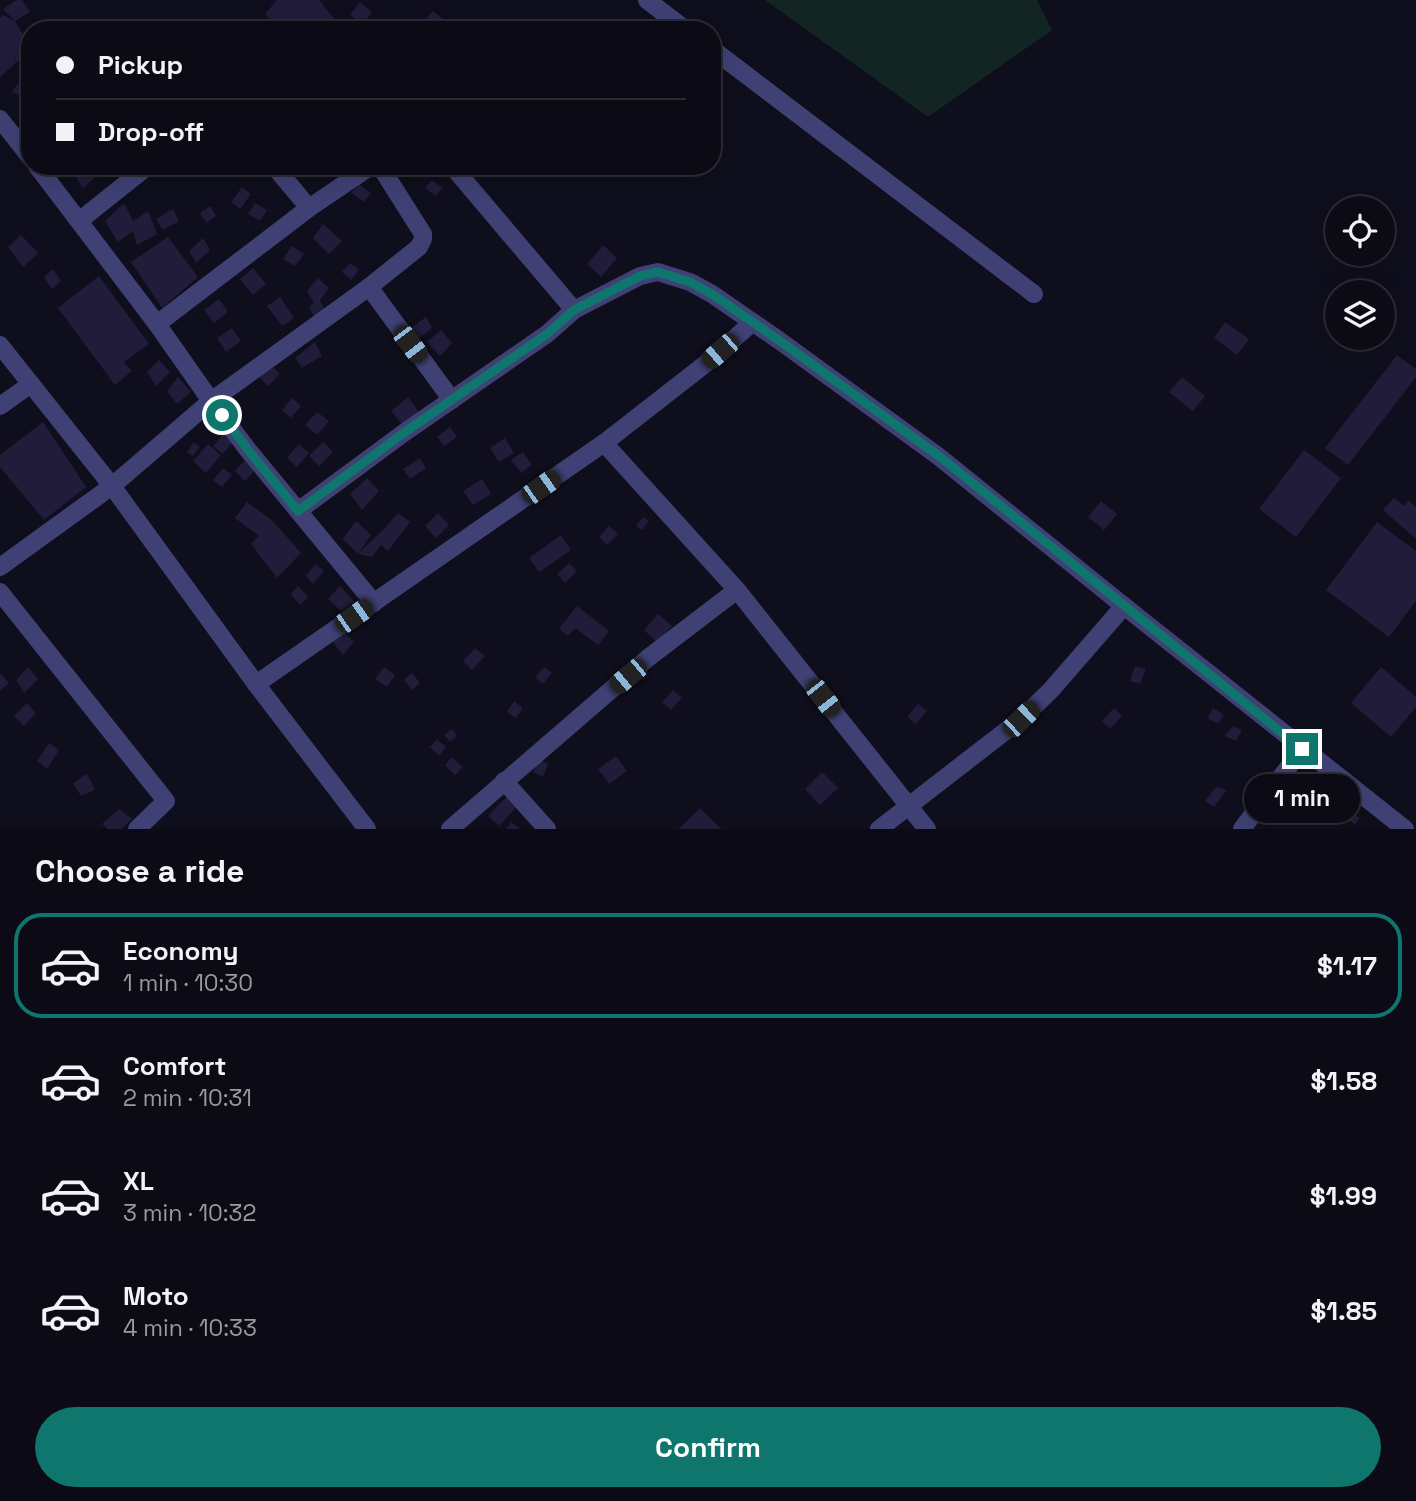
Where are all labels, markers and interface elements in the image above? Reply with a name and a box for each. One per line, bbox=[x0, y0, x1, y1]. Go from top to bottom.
text: Pickup bbox=[98, 48, 183, 82]
text: Drop-off bbox=[98, 115, 204, 149]
map controls bbox=[1325, 196, 1395, 350]
button: locate bbox=[1325, 196, 1395, 266]
button: layers bbox=[1325, 280, 1395, 350]
car bbox=[389, 321, 432, 367]
car bbox=[698, 329, 743, 373]
route start bbox=[206, 399, 238, 431]
car bbox=[518, 466, 565, 508]
car bbox=[331, 595, 378, 637]
car bbox=[606, 654, 651, 698]
car bbox=[802, 675, 845, 721]
car bbox=[999, 697, 1044, 741]
route end bbox=[1286, 733, 1318, 765]
callout: 1 min bbox=[1244, 774, 1360, 822]
text: 1 min bbox=[1274, 783, 1330, 813]
text: Choose a ride bbox=[35, 851, 245, 891]
icon: car bbox=[39, 934, 102, 997]
text: Economy bbox=[123, 934, 239, 968]
text: $1.17 bbox=[1317, 949, 1377, 983]
text: 1 min · 10:30 bbox=[123, 968, 253, 998]
icon: car bbox=[39, 1049, 102, 1112]
text: Comfort bbox=[123, 1049, 226, 1083]
text: $1.58 bbox=[1311, 1064, 1377, 1098]
text: 2 min · 10:31 bbox=[123, 1083, 252, 1113]
icon: car bbox=[39, 1164, 102, 1227]
text: XL bbox=[123, 1164, 154, 1198]
text: $1.99 bbox=[1310, 1179, 1377, 1213]
text: 3 min · 10:32 bbox=[123, 1198, 256, 1228]
icon: car bbox=[39, 1279, 102, 1342]
text: Moto bbox=[123, 1279, 189, 1313]
text: $1.85 bbox=[1311, 1294, 1377, 1328]
text: 4 min · 10:33 bbox=[123, 1313, 257, 1343]
button: Confirm bbox=[35, 1407, 1381, 1487]

